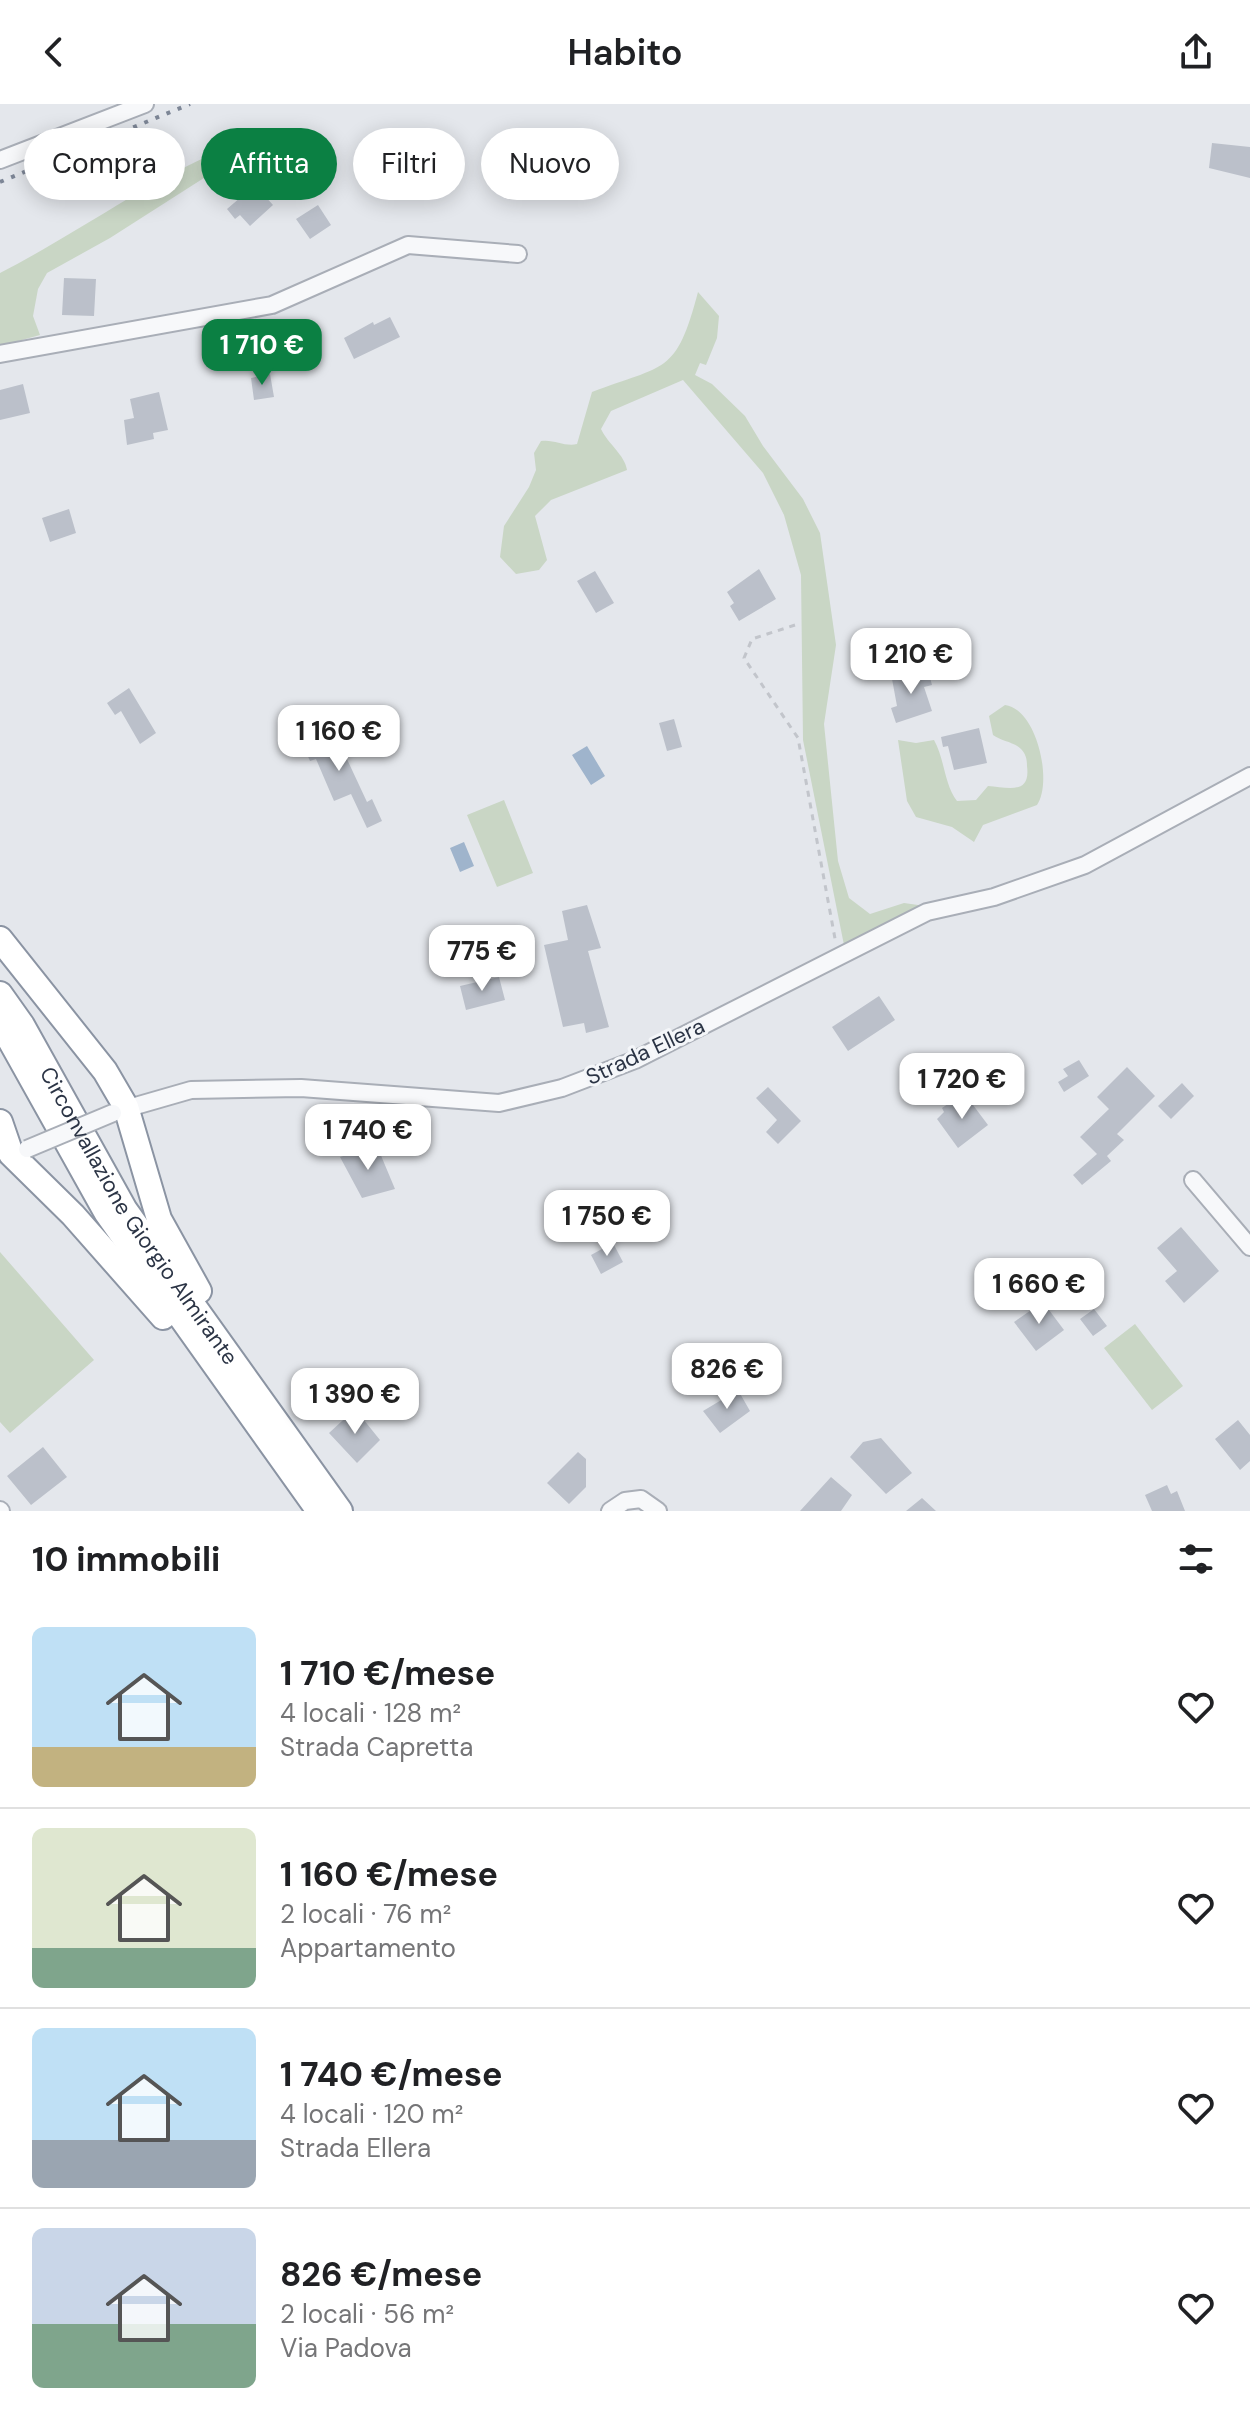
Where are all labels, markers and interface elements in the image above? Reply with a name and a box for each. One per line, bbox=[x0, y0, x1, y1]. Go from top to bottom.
text: Habito bbox=[567, 29, 683, 76]
icon: back bbox=[32, 30, 76, 74]
icon: share bbox=[1174, 30, 1218, 74]
chip: Compra bbox=[24, 128, 185, 200]
chip: Affitta bbox=[201, 128, 337, 200]
chip: Filtri bbox=[353, 128, 465, 200]
chip: Nuovo bbox=[481, 128, 619, 200]
pin: 1 710 € bbox=[188, 319, 336, 387]
text: 1 710 € bbox=[220, 328, 304, 362]
pin: 1 210 € bbox=[837, 628, 985, 696]
text: 1 210 € bbox=[869, 637, 954, 671]
pin: 1 160 € bbox=[265, 705, 413, 773]
text: 1 160 € bbox=[296, 714, 382, 748]
pin: 775 € bbox=[426, 925, 538, 993]
text: 775 € bbox=[447, 934, 517, 968]
street label: Strada Ellera bbox=[581, 1011, 709, 1092]
pin: 1 720 € bbox=[888, 1053, 1036, 1121]
street label: Circonvallazione Giorgio Almirante bbox=[33, 1062, 245, 1370]
text: 1 720 € bbox=[917, 1062, 1007, 1096]
pin: 1 740 € bbox=[294, 1104, 442, 1172]
text: 1 740 € bbox=[323, 1113, 413, 1147]
pin: 1 750 € bbox=[533, 1190, 681, 1258]
text: 1 750 € bbox=[562, 1199, 652, 1233]
pin: 1 660 € bbox=[965, 1258, 1113, 1326]
text: 1 660 € bbox=[992, 1267, 1086, 1301]
pin: 826 € bbox=[671, 1343, 783, 1411]
text: 826 € bbox=[690, 1352, 764, 1386]
pin: 1 390 € bbox=[281, 1368, 429, 1436]
text: 1 390 € bbox=[309, 1377, 401, 1411]
text: 10 immobili bbox=[32, 1537, 220, 1582]
icon: filters bbox=[1174, 1537, 1218, 1581]
text: 1 710 €/mese bbox=[280, 1651, 495, 1696]
icon: home bbox=[96, 1659, 192, 1755]
icon: heart bbox=[1174, 1685, 1218, 1729]
text: 4 locali · 128 m² bbox=[280, 1696, 461, 1730]
text: Strada Capretta bbox=[280, 1730, 473, 1764]
text: 1 160 €/mese bbox=[280, 1852, 498, 1897]
icon: home bbox=[96, 1860, 192, 1956]
icon: heart bbox=[1174, 1886, 1218, 1930]
text: 2 locali · 76 m² bbox=[280, 1897, 451, 1931]
text: Appartamento bbox=[280, 1931, 456, 1965]
text: 1 740 €/mese bbox=[280, 2052, 503, 2097]
icon: home bbox=[96, 2060, 192, 2156]
icon: heart bbox=[1174, 2086, 1218, 2130]
text: 4 locali · 120 m² bbox=[280, 2097, 463, 2131]
text: Strada Ellera bbox=[280, 2131, 431, 2165]
text: 826 €/mese bbox=[280, 2252, 482, 2297]
icon: home bbox=[96, 2260, 192, 2356]
icon: heart bbox=[1174, 2286, 1218, 2330]
text: 2 locali · 56 m² bbox=[280, 2297, 454, 2331]
text: Via Padova bbox=[280, 2331, 412, 2365]

